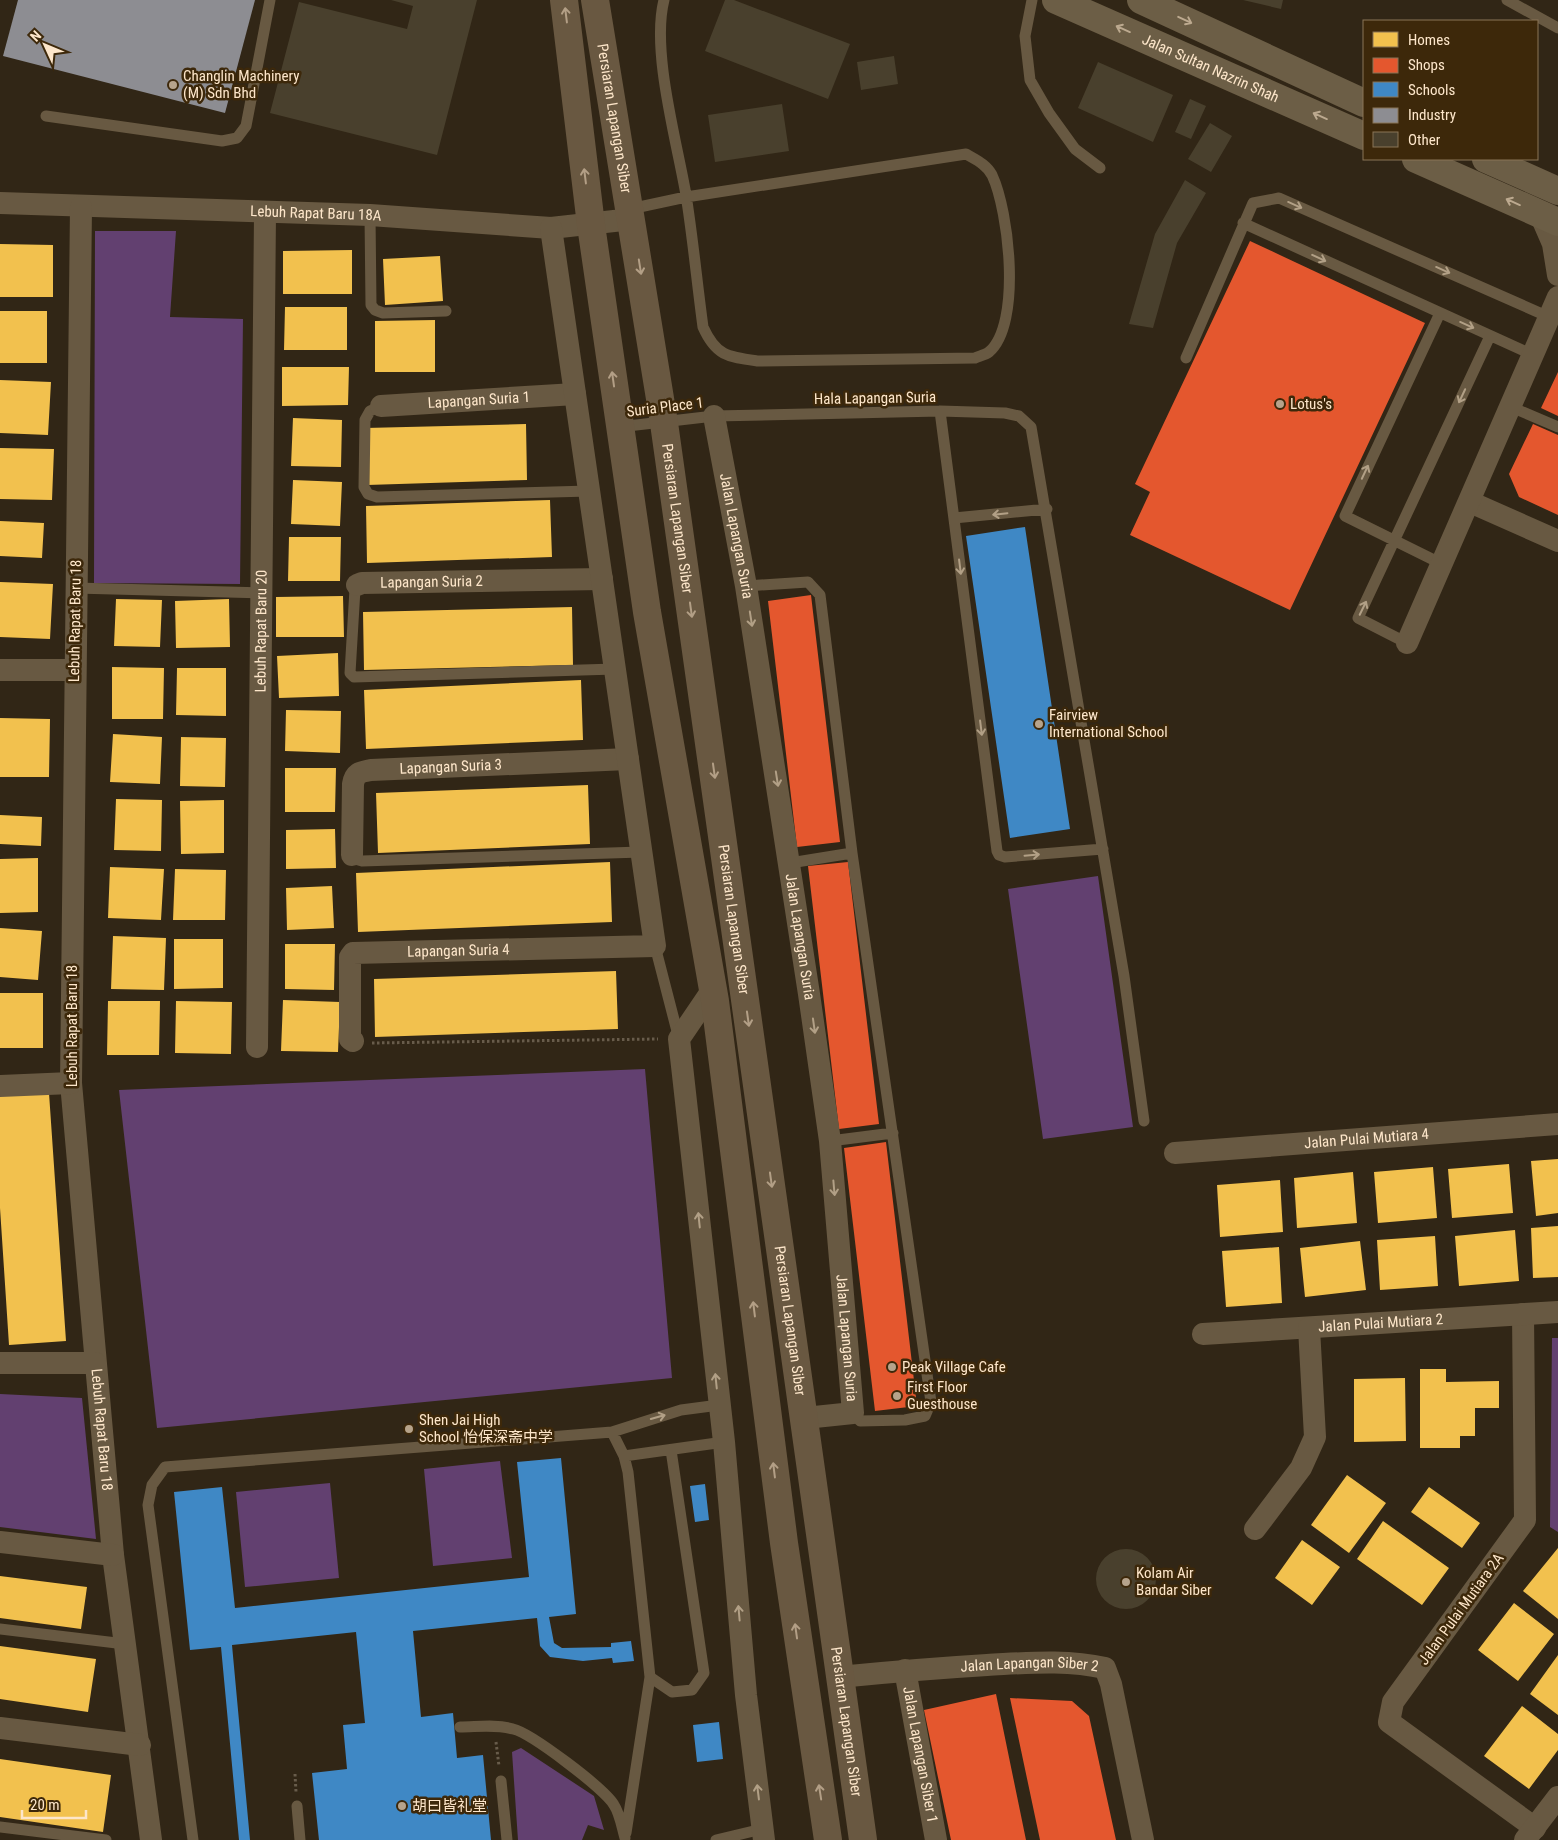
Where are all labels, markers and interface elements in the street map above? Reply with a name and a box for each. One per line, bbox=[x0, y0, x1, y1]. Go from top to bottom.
one-way arrow bbox=[561, 7, 571, 23]
one-way arrow bbox=[1178, 16, 1193, 26]
north arrow bbox=[20, 20, 70, 70]
legend bbox=[1363, 20, 1538, 160]
one-way arrow bbox=[1116, 23, 1131, 33]
text: N bbox=[27, 27, 44, 45]
street label: Jalan Sultan Nazrin Shah bbox=[1139, 30, 1282, 106]
text: Homes bbox=[1408, 31, 1450, 49]
street label: Persiaran Lapangan Siber bbox=[593, 42, 635, 195]
text: Shops bbox=[1408, 56, 1445, 74]
place label: Changlin Machinery (M) Sdn Bhd bbox=[183, 67, 300, 102]
marker: Changlin Machinery (M) Sdn Bhd bbox=[167, 79, 179, 91]
text: Schools bbox=[1408, 81, 1455, 99]
text: Industry bbox=[1408, 106, 1456, 124]
one-way arrow bbox=[1313, 110, 1328, 120]
text: Other bbox=[1408, 131, 1441, 149]
one-way arrow bbox=[580, 169, 590, 185]
one-way arrow bbox=[1506, 197, 1521, 206]
one-way arrow bbox=[1287, 200, 1302, 210]
street label: Lebuh Rapat Baru 18A bbox=[250, 202, 382, 225]
one-way arrow bbox=[1311, 253, 1326, 263]
one-way arrow bbox=[635, 259, 645, 275]
one-way arrow bbox=[1435, 266, 1450, 276]
one-way arrow bbox=[1459, 321, 1474, 331]
one-way arrow bbox=[607, 371, 617, 387]
street label: Lapangan Suria 1 bbox=[427, 388, 531, 412]
street label: Hala Lapangan Suria bbox=[814, 388, 936, 408]
one-way arrow bbox=[1457, 388, 1466, 403]
street label: Suria Place 1 bbox=[625, 393, 705, 421]
place label: Lotus's bbox=[1290, 395, 1332, 413]
marker: Lotus's bbox=[1274, 398, 1286, 410]
street label: Persiaran Lapangan Siber bbox=[658, 442, 697, 595]
one-way arrow bbox=[1361, 465, 1371, 480]
street label: Jalan Lapangan Suria bbox=[716, 472, 757, 600]
one-way arrow bbox=[993, 509, 1009, 519]
one-way arrow bbox=[955, 558, 965, 574]
street label: Lebuh Rapat Baru 18 bbox=[65, 560, 85, 682]
street label: Lebuh Rapat Baru 20 bbox=[251, 570, 271, 692]
street label: Lapangan Suria 2 bbox=[380, 572, 483, 592]
one-way arrow bbox=[1359, 601, 1368, 616]
one-way arrow bbox=[686, 602, 696, 618]
one-way arrow bbox=[746, 610, 756, 626]
place label: Fairview International School bbox=[1049, 706, 1168, 741]
marker: Fairview International School bbox=[1033, 718, 1045, 730]
one-way arrow bbox=[976, 720, 986, 736]
street label: Lapangan Suria 3 bbox=[399, 755, 502, 778]
one-way arrow bbox=[709, 763, 719, 779]
one-way arrow bbox=[772, 771, 782, 787]
street label: Persiaran Lapangan Siber bbox=[714, 843, 753, 996]
one-way arrow bbox=[1024, 850, 1040, 860]
street label: Jalan Lapangan Suria bbox=[782, 872, 819, 1001]
street label: Lapangan Suria 4 bbox=[407, 940, 510, 961]
street label: Lebuh Rapat Baru 18 bbox=[63, 965, 81, 1087]
one-way arrow bbox=[744, 1010, 754, 1026]
one-way arrow bbox=[809, 1018, 819, 1034]
street label: Jalan Pulai Mutiara 4 bbox=[1303, 1125, 1429, 1152]
one-way arrow bbox=[766, 1171, 776, 1187]
one-way arrow bbox=[829, 1179, 838, 1195]
one-way arrow bbox=[694, 1212, 704, 1228]
street label: Persiaran Lapangan Siber bbox=[771, 1244, 810, 1397]
street label: Jalan Lapangan Suria bbox=[832, 1274, 861, 1402]
one-way arrow bbox=[749, 1301, 759, 1317]
street label: Jalan Pulai Mutiara 2 bbox=[1318, 1310, 1444, 1336]
place label: Peak Village Cafe bbox=[902, 1358, 1006, 1376]
marker: Peak Village Cafe bbox=[886, 1361, 898, 1373]
street label: Lebuh Rapat Baru 18 bbox=[87, 1368, 116, 1491]
one-way arrow bbox=[711, 1374, 721, 1390]
place label: First Floor Guesthouse bbox=[907, 1378, 977, 1413]
marker: First Floor Guesthouse bbox=[891, 1390, 903, 1402]
place label: Shen Jai High School 怡保深斋中学 bbox=[419, 1411, 553, 1446]
one-way arrow bbox=[650, 1411, 666, 1421]
marker: Shen Jai High School 怡保深斋中学 bbox=[403, 1423, 415, 1435]
one-way arrow bbox=[769, 1462, 779, 1478]
street label: Jalan Pulai Mutiara 2A bbox=[1414, 1549, 1508, 1668]
place label: Kolam Air Bandar Siber bbox=[1136, 1564, 1212, 1599]
marker: Kolam Air Bandar Siber bbox=[1120, 1576, 1132, 1588]
one-way arrow bbox=[734, 1605, 744, 1621]
one-way arrow bbox=[791, 1623, 801, 1639]
street label: Persiaran Lapangan Siber bbox=[827, 1646, 866, 1798]
street label: Jalan Lapangan Siber 2 bbox=[960, 1653, 1100, 1676]
street label: Jalan Lapangan Siber 1 bbox=[899, 1685, 942, 1824]
one-way arrow bbox=[753, 1784, 763, 1800]
one-way arrow bbox=[815, 1784, 825, 1800]
scale bar bbox=[22, 1788, 86, 1820]
text: 20 m bbox=[30, 1796, 60, 1814]
place label: 胡曰皆礼堂 bbox=[412, 1797, 487, 1815]
marker: 胡曰皆礼堂 bbox=[396, 1800, 408, 1812]

